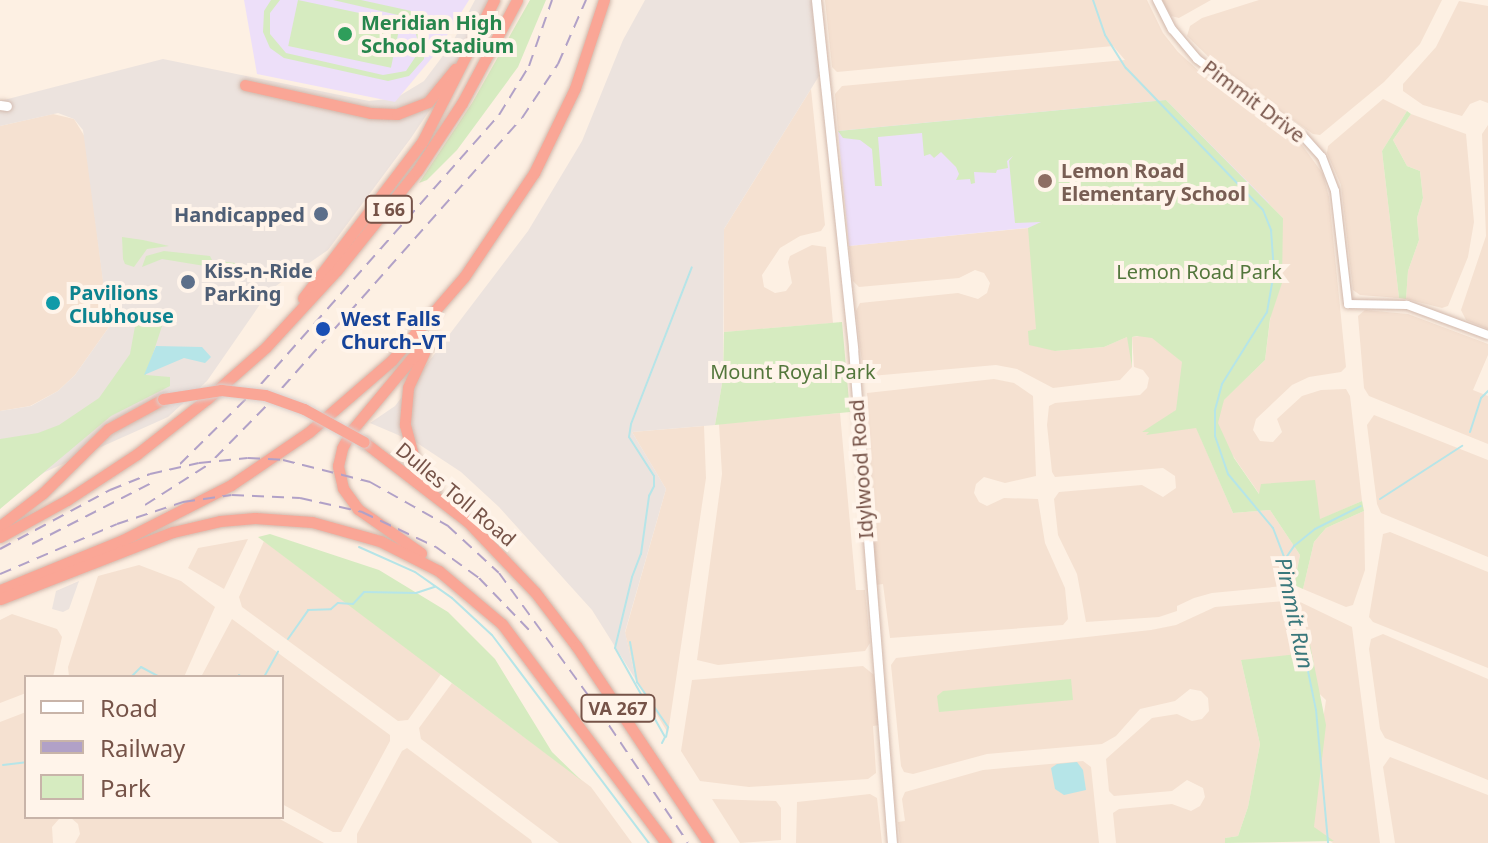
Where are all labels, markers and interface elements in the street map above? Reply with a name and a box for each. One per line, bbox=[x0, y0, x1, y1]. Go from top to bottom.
place label: Meridian High School Stadium bbox=[361, 10, 514, 57]
marker: Meridian High School Stadium bbox=[336, 25, 354, 43]
street label: Pimmit Drive bbox=[1198, 55, 1310, 147]
place label: Lemon Road Elementary School bbox=[1061, 158, 1246, 205]
marker: Lemon Road Elementary School bbox=[1036, 172, 1054, 190]
road number: I 66 bbox=[363, 195, 415, 223]
place label: Handicapped bbox=[174, 202, 305, 226]
marker: Handicapped bbox=[312, 205, 330, 223]
place label: Kiss-n-Ride Parking bbox=[204, 258, 313, 305]
park label: Lemon Road Park bbox=[1116, 259, 1282, 283]
marker: Kiss-n-Ride Parking bbox=[179, 273, 197, 291]
place label: Pavilions Clubhouse bbox=[69, 280, 174, 327]
marker: Pavilions Clubhouse bbox=[44, 294, 62, 312]
place label: West Falls Church–VT bbox=[341, 306, 446, 353]
marker: West Falls Church–VT bbox=[312, 318, 334, 340]
park label: Mount Royal Park bbox=[710, 359, 876, 383]
street label: Idylwood Road bbox=[844, 398, 878, 540]
street label: Dulles Toll Road bbox=[391, 437, 521, 551]
water label: Pimmit Run bbox=[1270, 555, 1320, 671]
legend bbox=[24, 675, 284, 819]
text: Road bbox=[100, 691, 158, 724]
road number: VA 267 bbox=[580, 694, 656, 722]
text: Railway bbox=[100, 731, 185, 764]
text: Park bbox=[100, 771, 151, 804]

